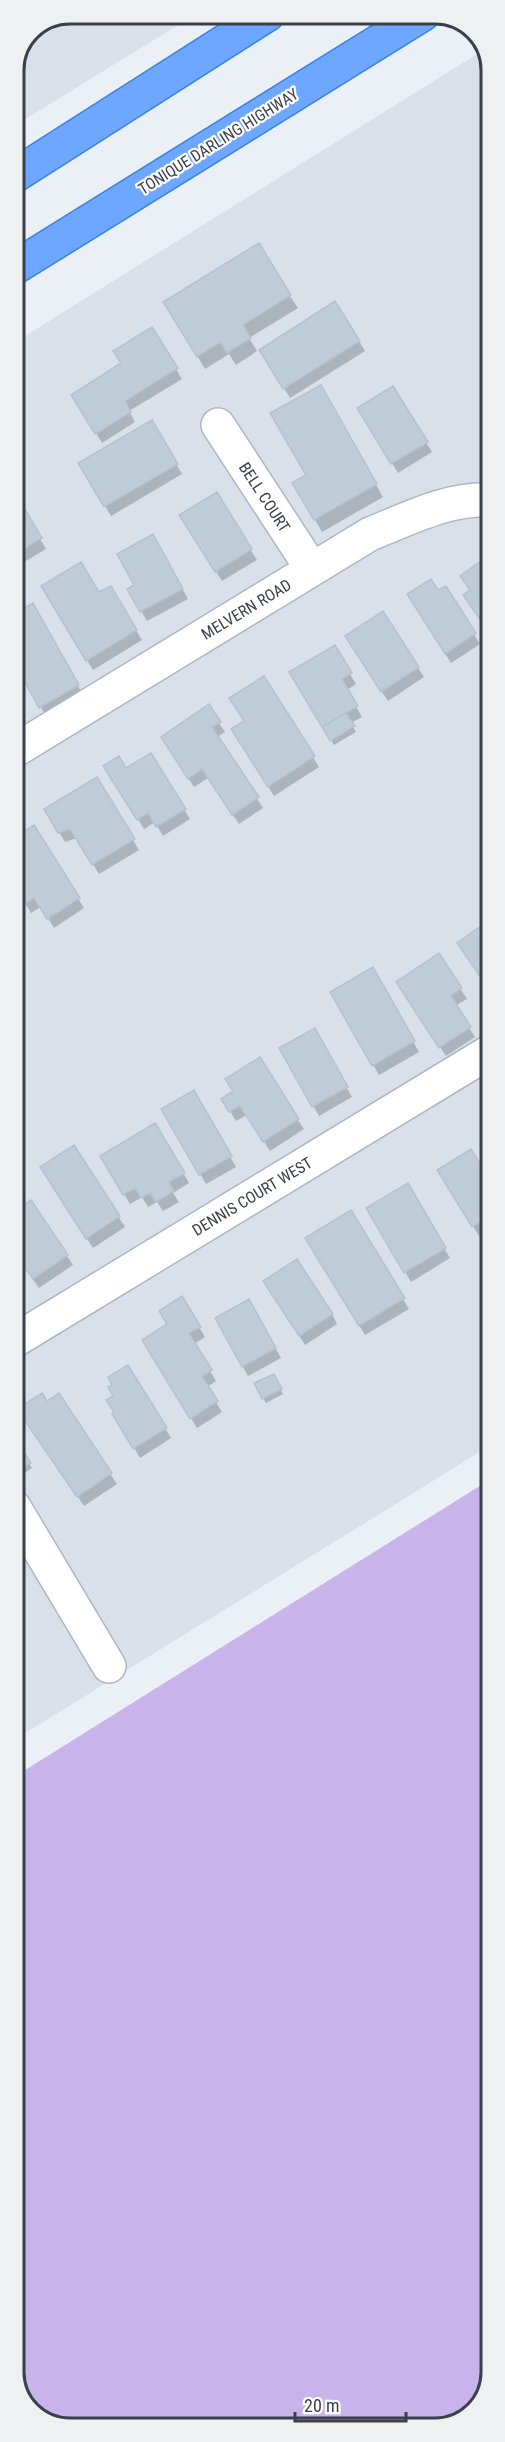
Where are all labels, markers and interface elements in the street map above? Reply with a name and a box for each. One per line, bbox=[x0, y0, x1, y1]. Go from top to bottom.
street label: TONIQUE DARLING HIGHWAY bbox=[135, 84, 302, 199]
street label: BELL COURT bbox=[235, 459, 294, 536]
street label: MELVERN ROAD bbox=[198, 575, 295, 644]
street label: DENNIS COURT WEST bbox=[189, 1153, 316, 1240]
scale bar bbox=[295, 2385, 406, 2423]
text: 20 m bbox=[304, 2395, 339, 2416]

